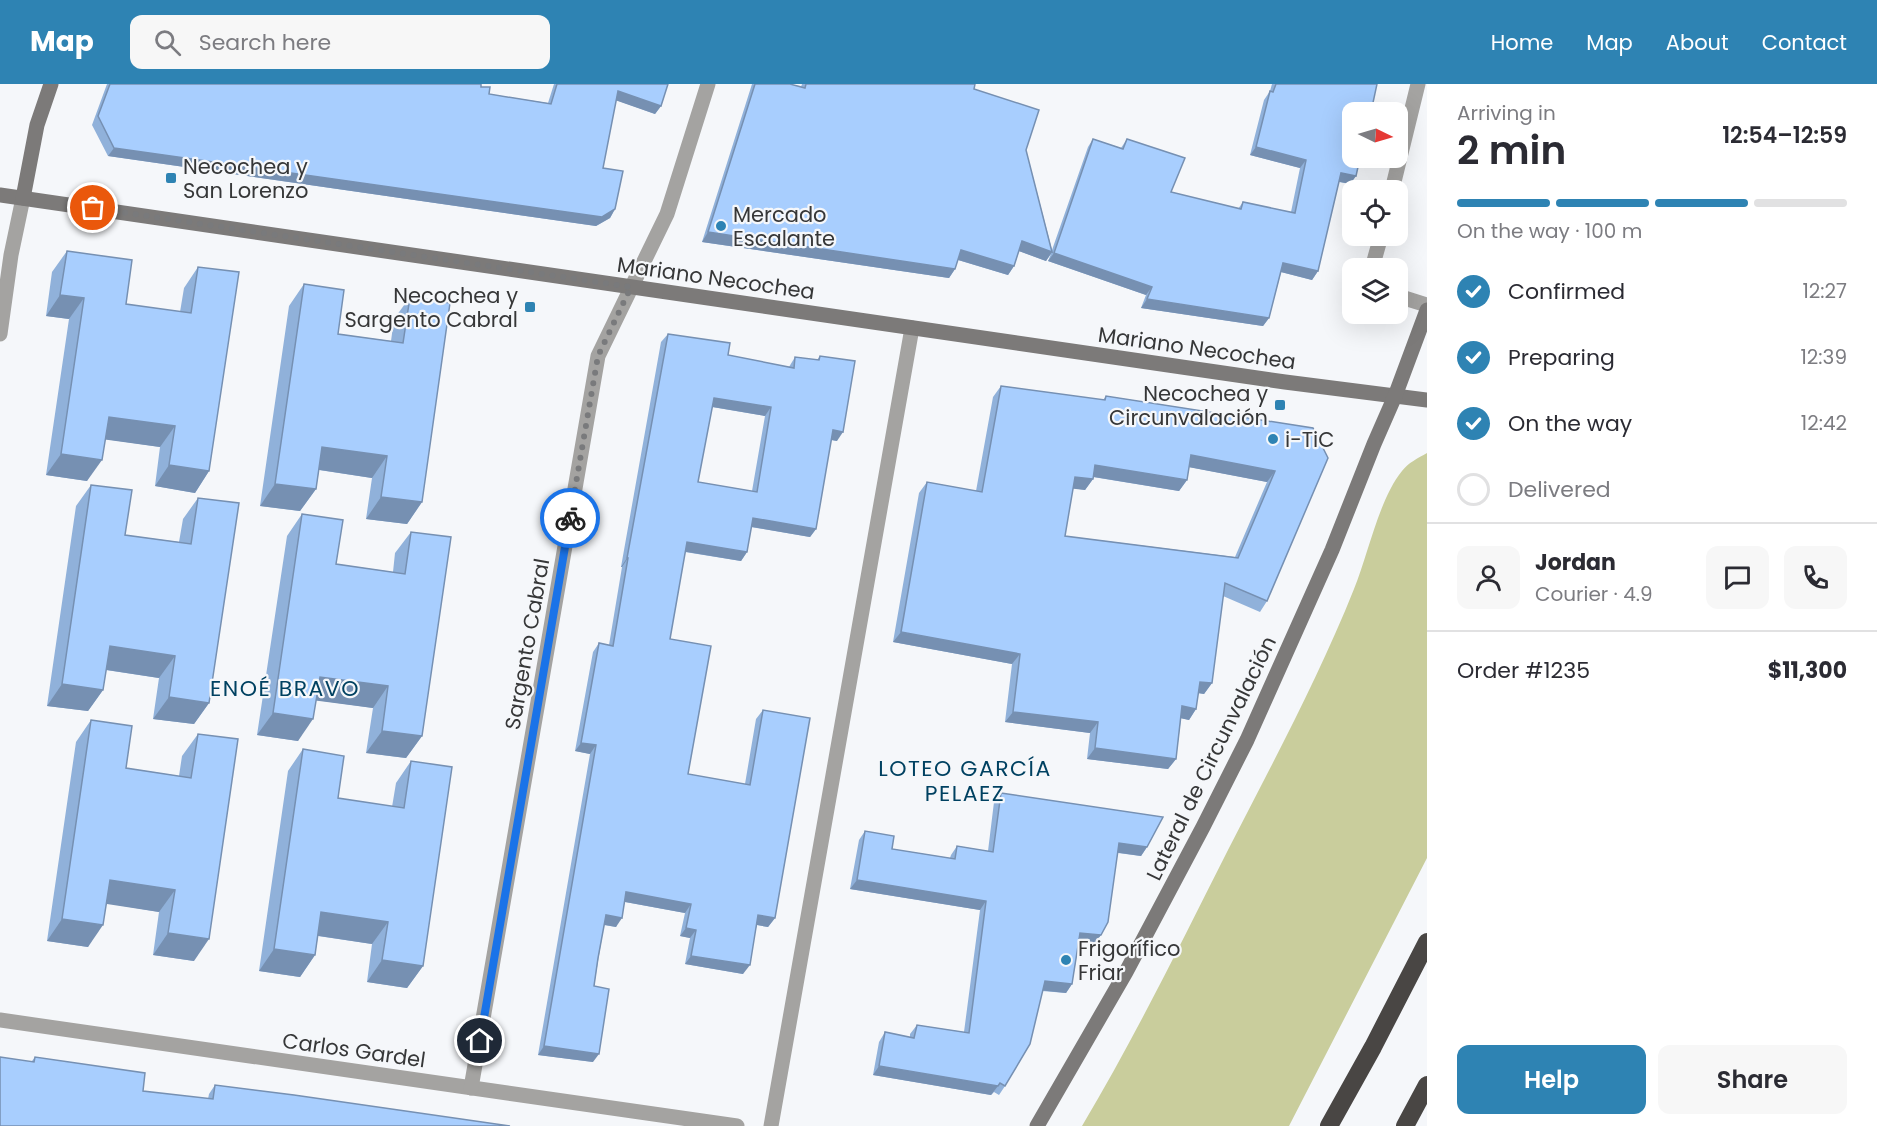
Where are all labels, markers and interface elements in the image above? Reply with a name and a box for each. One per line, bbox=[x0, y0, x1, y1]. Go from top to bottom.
search box bbox=[130, 15, 550, 69]
text: Map bbox=[30, 22, 94, 61]
icon: search bbox=[151, 26, 184, 59]
text: Search here bbox=[199, 27, 331, 58]
text: Home bbox=[1491, 28, 1553, 57]
text: Map bbox=[1586, 28, 1633, 57]
text: About bbox=[1666, 28, 1729, 57]
text: Contact bbox=[1762, 28, 1847, 57]
text: Arriving in bbox=[1457, 99, 1556, 127]
north arrow bbox=[1342, 102, 1408, 168]
map controls bbox=[1342, 102, 1408, 324]
text: 12:54–12:59 bbox=[1722, 120, 1847, 151]
text: 2 min bbox=[1457, 123, 1566, 178]
place label: Necochea y San Lorenzo bbox=[183, 152, 308, 205]
marker: Necochea y San Lorenzo bbox=[164, 171, 178, 185]
button: locate bbox=[1342, 180, 1408, 246]
pin bbox=[67, 182, 118, 233]
icon: bag bbox=[76, 191, 109, 224]
place label: Mercado Escalante bbox=[733, 200, 835, 253]
text: On the way · 100 m bbox=[1457, 217, 1642, 245]
marker: Mercado Escalante bbox=[714, 219, 728, 233]
street label: Mariano Necochea bbox=[615, 250, 817, 306]
button: layers bbox=[1342, 258, 1408, 324]
icon: check bbox=[1457, 275, 1490, 308]
text: Confirmed bbox=[1508, 276, 1625, 307]
text: 12:27 bbox=[1802, 277, 1847, 305]
place label: Necochea y Sargento Cabral bbox=[344, 281, 518, 334]
marker: Necochea y Sargento Cabral bbox=[523, 300, 537, 314]
street label: Mariano Necochea bbox=[1096, 320, 1298, 376]
icon: check bbox=[1457, 341, 1490, 374]
text: Preparing bbox=[1508, 342, 1615, 373]
text: 12:39 bbox=[1800, 343, 1847, 371]
place label: Necochea y Circunvalación bbox=[1109, 379, 1268, 432]
marker: Necochea y Circunvalación bbox=[1273, 398, 1287, 412]
icon: check bbox=[1457, 407, 1490, 440]
text: On the way bbox=[1508, 408, 1632, 439]
text: 12:42 bbox=[1801, 409, 1847, 437]
place label: i-TiC bbox=[1285, 425, 1334, 454]
marker: i-TiC bbox=[1266, 432, 1280, 446]
text: Delivered bbox=[1508, 474, 1611, 505]
courier bbox=[540, 488, 600, 548]
icon: bike bbox=[554, 502, 587, 535]
button: person bbox=[1457, 546, 1520, 609]
button: chat bbox=[1706, 546, 1769, 609]
button: phone bbox=[1784, 546, 1847, 609]
text: Jordan bbox=[1535, 547, 1616, 578]
street label: Sargento Cabral bbox=[498, 556, 556, 732]
text: Courier · 4.9 bbox=[1535, 580, 1653, 608]
street label: Lateral de Circunvalación bbox=[1139, 631, 1283, 885]
text: Order #1235 bbox=[1457, 655, 1590, 686]
text: $11,300 bbox=[1768, 655, 1847, 686]
district label: ENOÉ BRAVO bbox=[210, 673, 360, 704]
district label: LOTEO GARCÍA PELAEZ bbox=[878, 753, 1052, 809]
place label: Frigorífico Friar bbox=[1078, 934, 1180, 987]
marker: Frigorífico Friar bbox=[1059, 953, 1073, 967]
pin bbox=[454, 1015, 505, 1066]
icon: home bbox=[463, 1024, 496, 1057]
street label: Carlos Gardel bbox=[281, 1026, 427, 1074]
button: Help bbox=[1457, 1045, 1646, 1114]
button: Share bbox=[1658, 1045, 1847, 1114]

